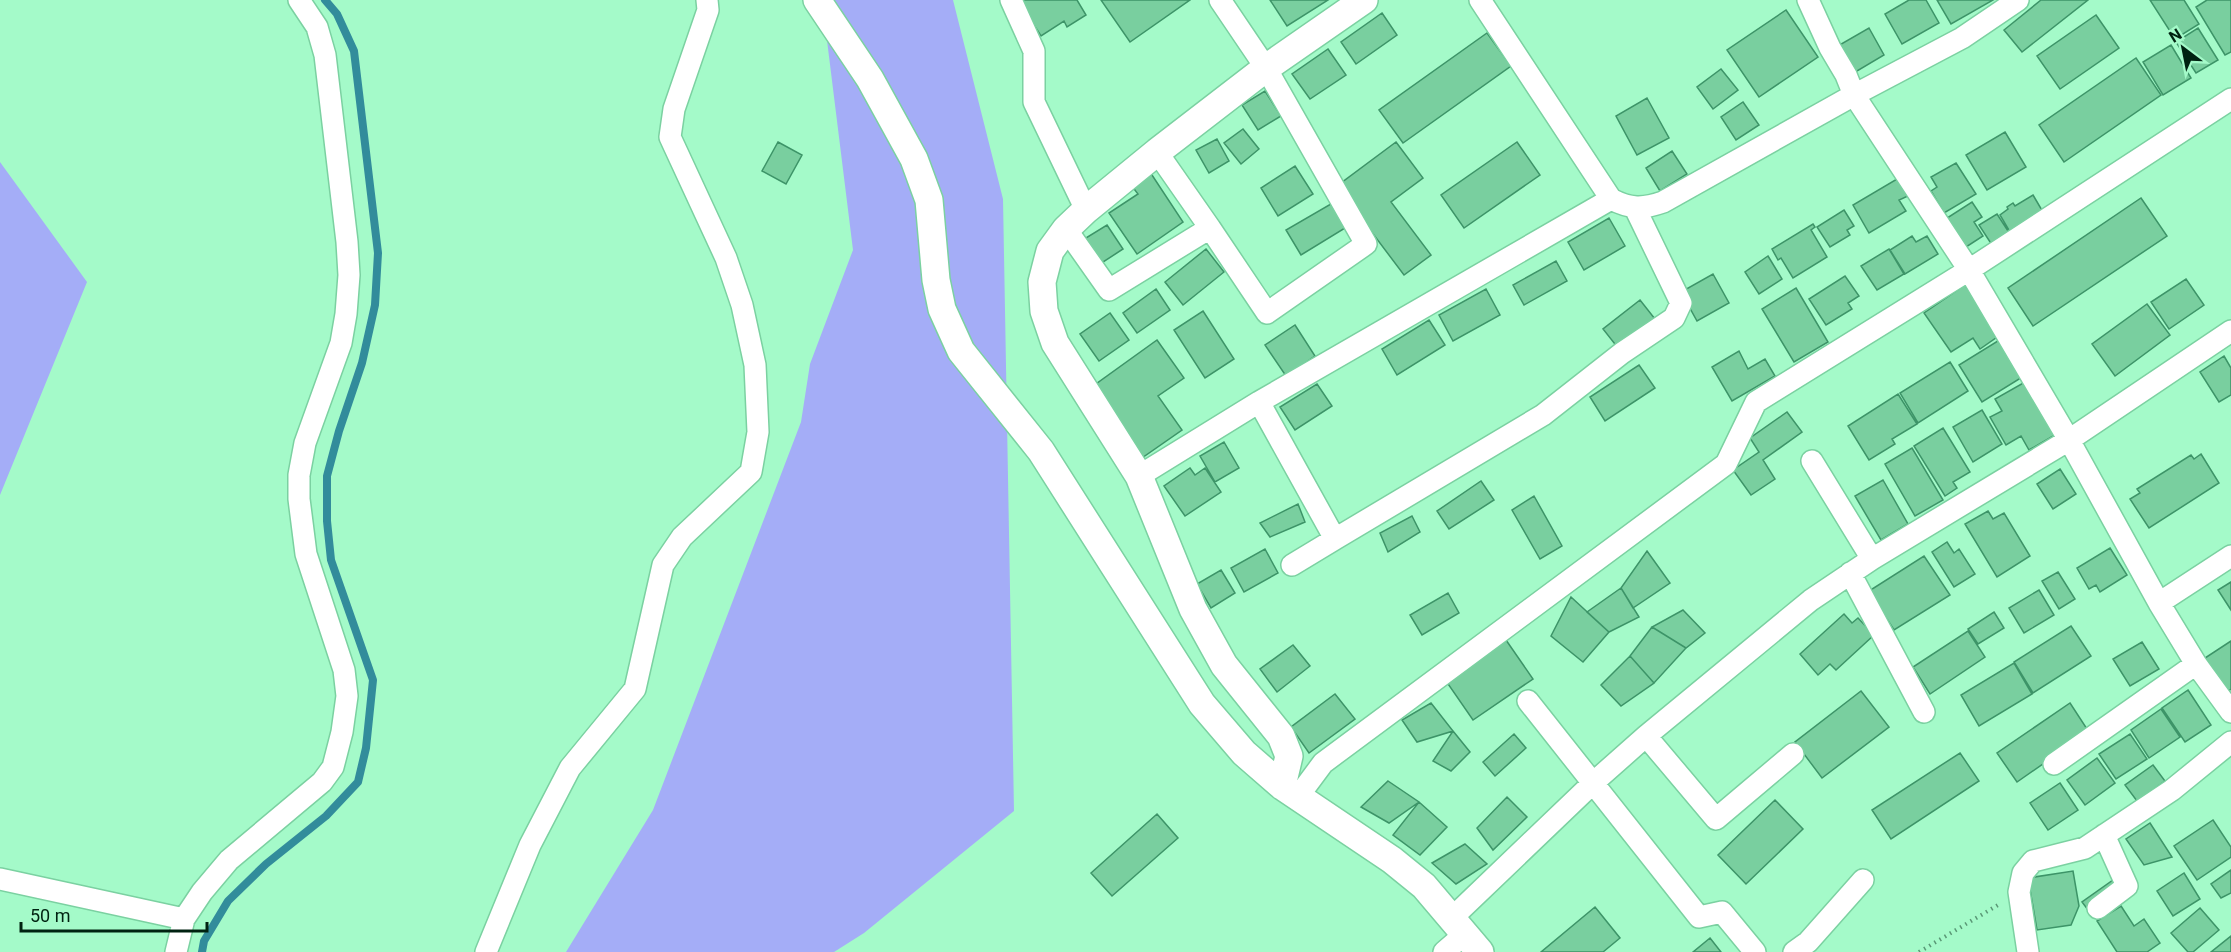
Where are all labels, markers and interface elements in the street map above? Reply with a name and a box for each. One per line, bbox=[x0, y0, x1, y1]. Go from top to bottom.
north arrow bbox=[2153, 18, 2213, 78]
text: N bbox=[2165, 25, 2185, 47]
scale bar bbox=[21, 895, 207, 933]
text: 50 m bbox=[30, 905, 70, 926]

